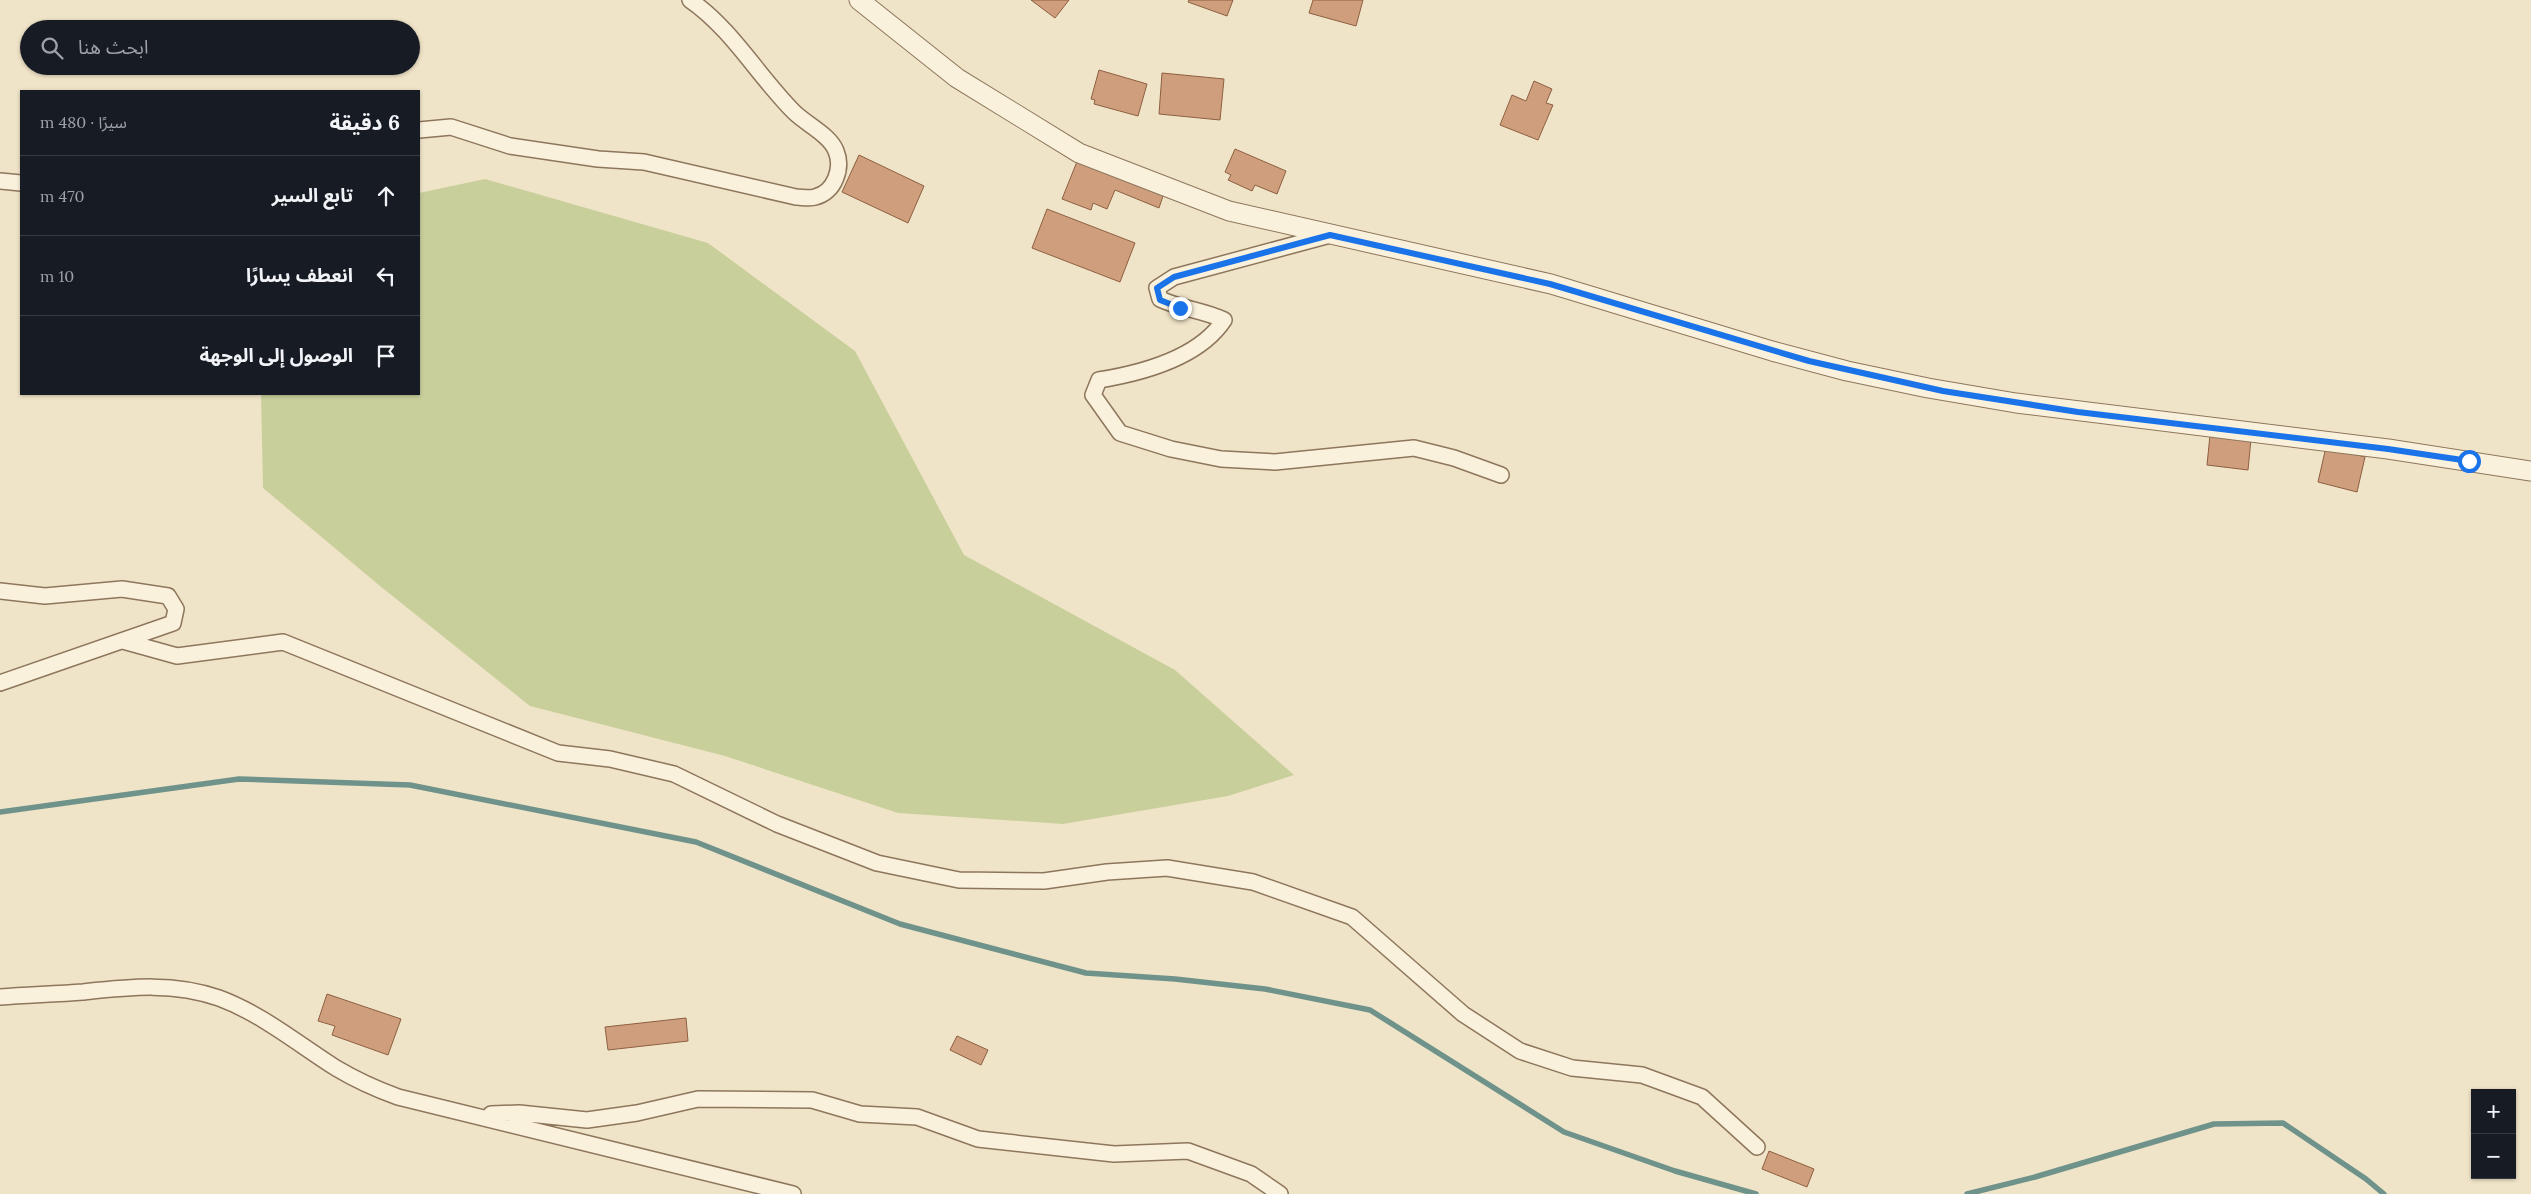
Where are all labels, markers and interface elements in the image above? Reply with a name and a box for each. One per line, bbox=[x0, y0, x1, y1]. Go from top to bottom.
search box bbox=[20, 20, 420, 75]
icon: search bbox=[38, 34, 66, 62]
text: ابحث هنا bbox=[78, 35, 148, 59]
text: 6 دقيقة bbox=[330, 109, 400, 136]
text: سيرًا · 480 m bbox=[40, 112, 127, 132]
icon: ahead bbox=[372, 182, 400, 210]
text: تابع السير bbox=[272, 183, 353, 207]
text: 470 m bbox=[40, 186, 85, 206]
icon: left bbox=[372, 262, 400, 290]
text: انعطف يسارًا bbox=[246, 263, 353, 287]
text: 10 m bbox=[40, 266, 74, 286]
route end bbox=[1169, 297, 1192, 320]
icon: arrive bbox=[372, 342, 400, 370]
text: الوصول إلى الوجهة bbox=[200, 343, 353, 367]
route start bbox=[2458, 450, 2481, 473]
map controls bbox=[2471, 1089, 2516, 1179]
button: + bbox=[2471, 1089, 2516, 1134]
button: − bbox=[2471, 1134, 2516, 1179]

